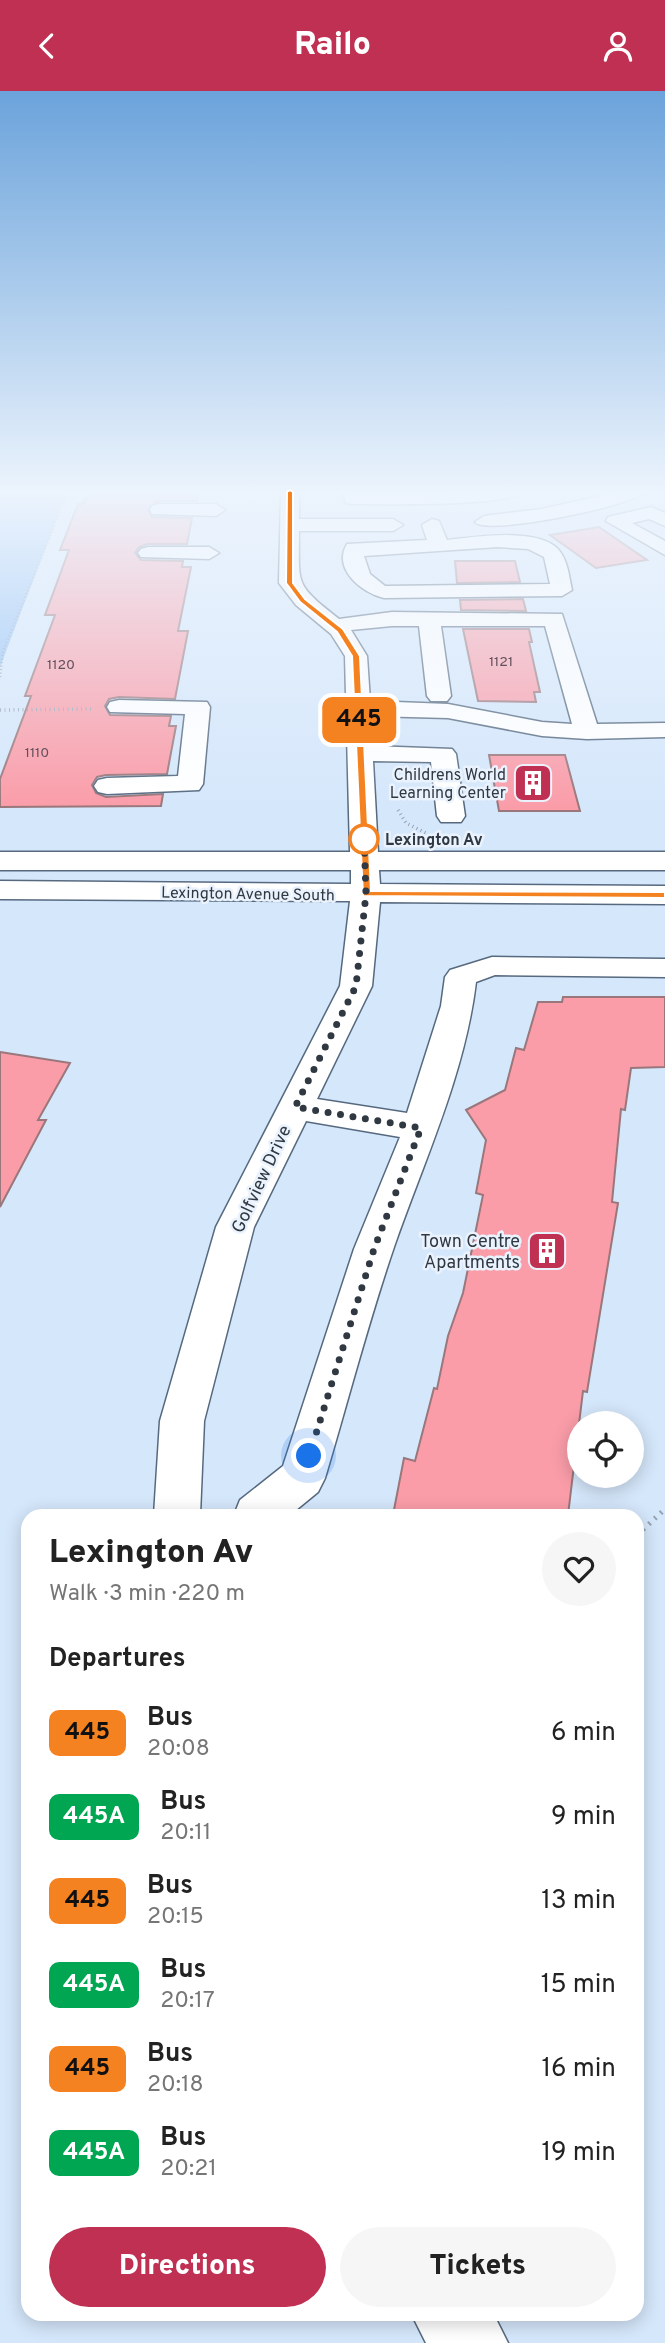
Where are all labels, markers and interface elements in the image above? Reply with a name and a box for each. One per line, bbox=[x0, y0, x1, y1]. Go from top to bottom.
text: Railo bbox=[294, 26, 371, 66]
icon: back bbox=[28, 27, 66, 65]
icon: person bbox=[599, 27, 637, 65]
house number: 1121 bbox=[489, 654, 513, 671]
house number: 1120 bbox=[47, 657, 75, 674]
line badge: 445 bbox=[319, 697, 399, 743]
text: 445 bbox=[336, 705, 382, 735]
house number: 1110 bbox=[25, 745, 49, 762]
building icon: Childrens World Learning Center bbox=[512, 762, 554, 804]
place label: Childrens World Learning Center bbox=[390, 766, 506, 804]
marker: Lexington Av bbox=[349, 824, 379, 854]
place label: Lexington Av bbox=[385, 831, 483, 851]
street label: Lexington Avenue South bbox=[161, 883, 335, 907]
street label: Golfview Drive bbox=[227, 1122, 297, 1237]
building icon: Town Centre Apartments bbox=[526, 1230, 568, 1272]
place label: Town Centre Apartments bbox=[420, 1231, 520, 1275]
map controls bbox=[567, 1411, 644, 1488]
button: locate bbox=[567, 1411, 644, 1488]
your location bbox=[291, 1438, 326, 1473]
button: heart bbox=[542, 1532, 616, 1606]
text: Lexington Av bbox=[49, 1533, 254, 1575]
text: Walk · 3 min · 220 m bbox=[49, 1580, 245, 1609]
text: Departures bbox=[49, 1643, 186, 1676]
text: Bus bbox=[147, 1702, 193, 1735]
text: 6 min bbox=[551, 1717, 616, 1750]
text: 445 bbox=[65, 1718, 110, 1748]
text: 20:08 bbox=[147, 1735, 210, 1764]
text: Bus bbox=[160, 1786, 206, 1819]
text: 9 min bbox=[551, 1801, 616, 1834]
text: 445A bbox=[63, 1802, 125, 1832]
text: 20:11 bbox=[160, 1819, 211, 1848]
text: Bus bbox=[147, 1870, 193, 1903]
text: 13 min bbox=[541, 1885, 616, 1918]
text: 445 bbox=[65, 1886, 110, 1916]
text: 20:15 bbox=[147, 1903, 204, 1932]
text: Bus bbox=[160, 1954, 206, 1987]
text: 15 min bbox=[541, 1969, 616, 2002]
text: 445A bbox=[63, 1970, 125, 2000]
text: 20:17 bbox=[160, 1987, 215, 2016]
text: Bus bbox=[147, 2038, 193, 2071]
text: 16 min bbox=[541, 2053, 616, 2086]
text: 445 bbox=[65, 2054, 110, 2084]
text: 20:18 bbox=[147, 2071, 204, 2100]
text: Bus bbox=[160, 2122, 206, 2155]
text: 19 min bbox=[541, 2137, 616, 2170]
text: 445A bbox=[63, 2138, 125, 2168]
text: 20:21 bbox=[160, 2155, 217, 2184]
button: Directions bbox=[49, 2227, 326, 2307]
button: Tickets bbox=[340, 2227, 616, 2307]

